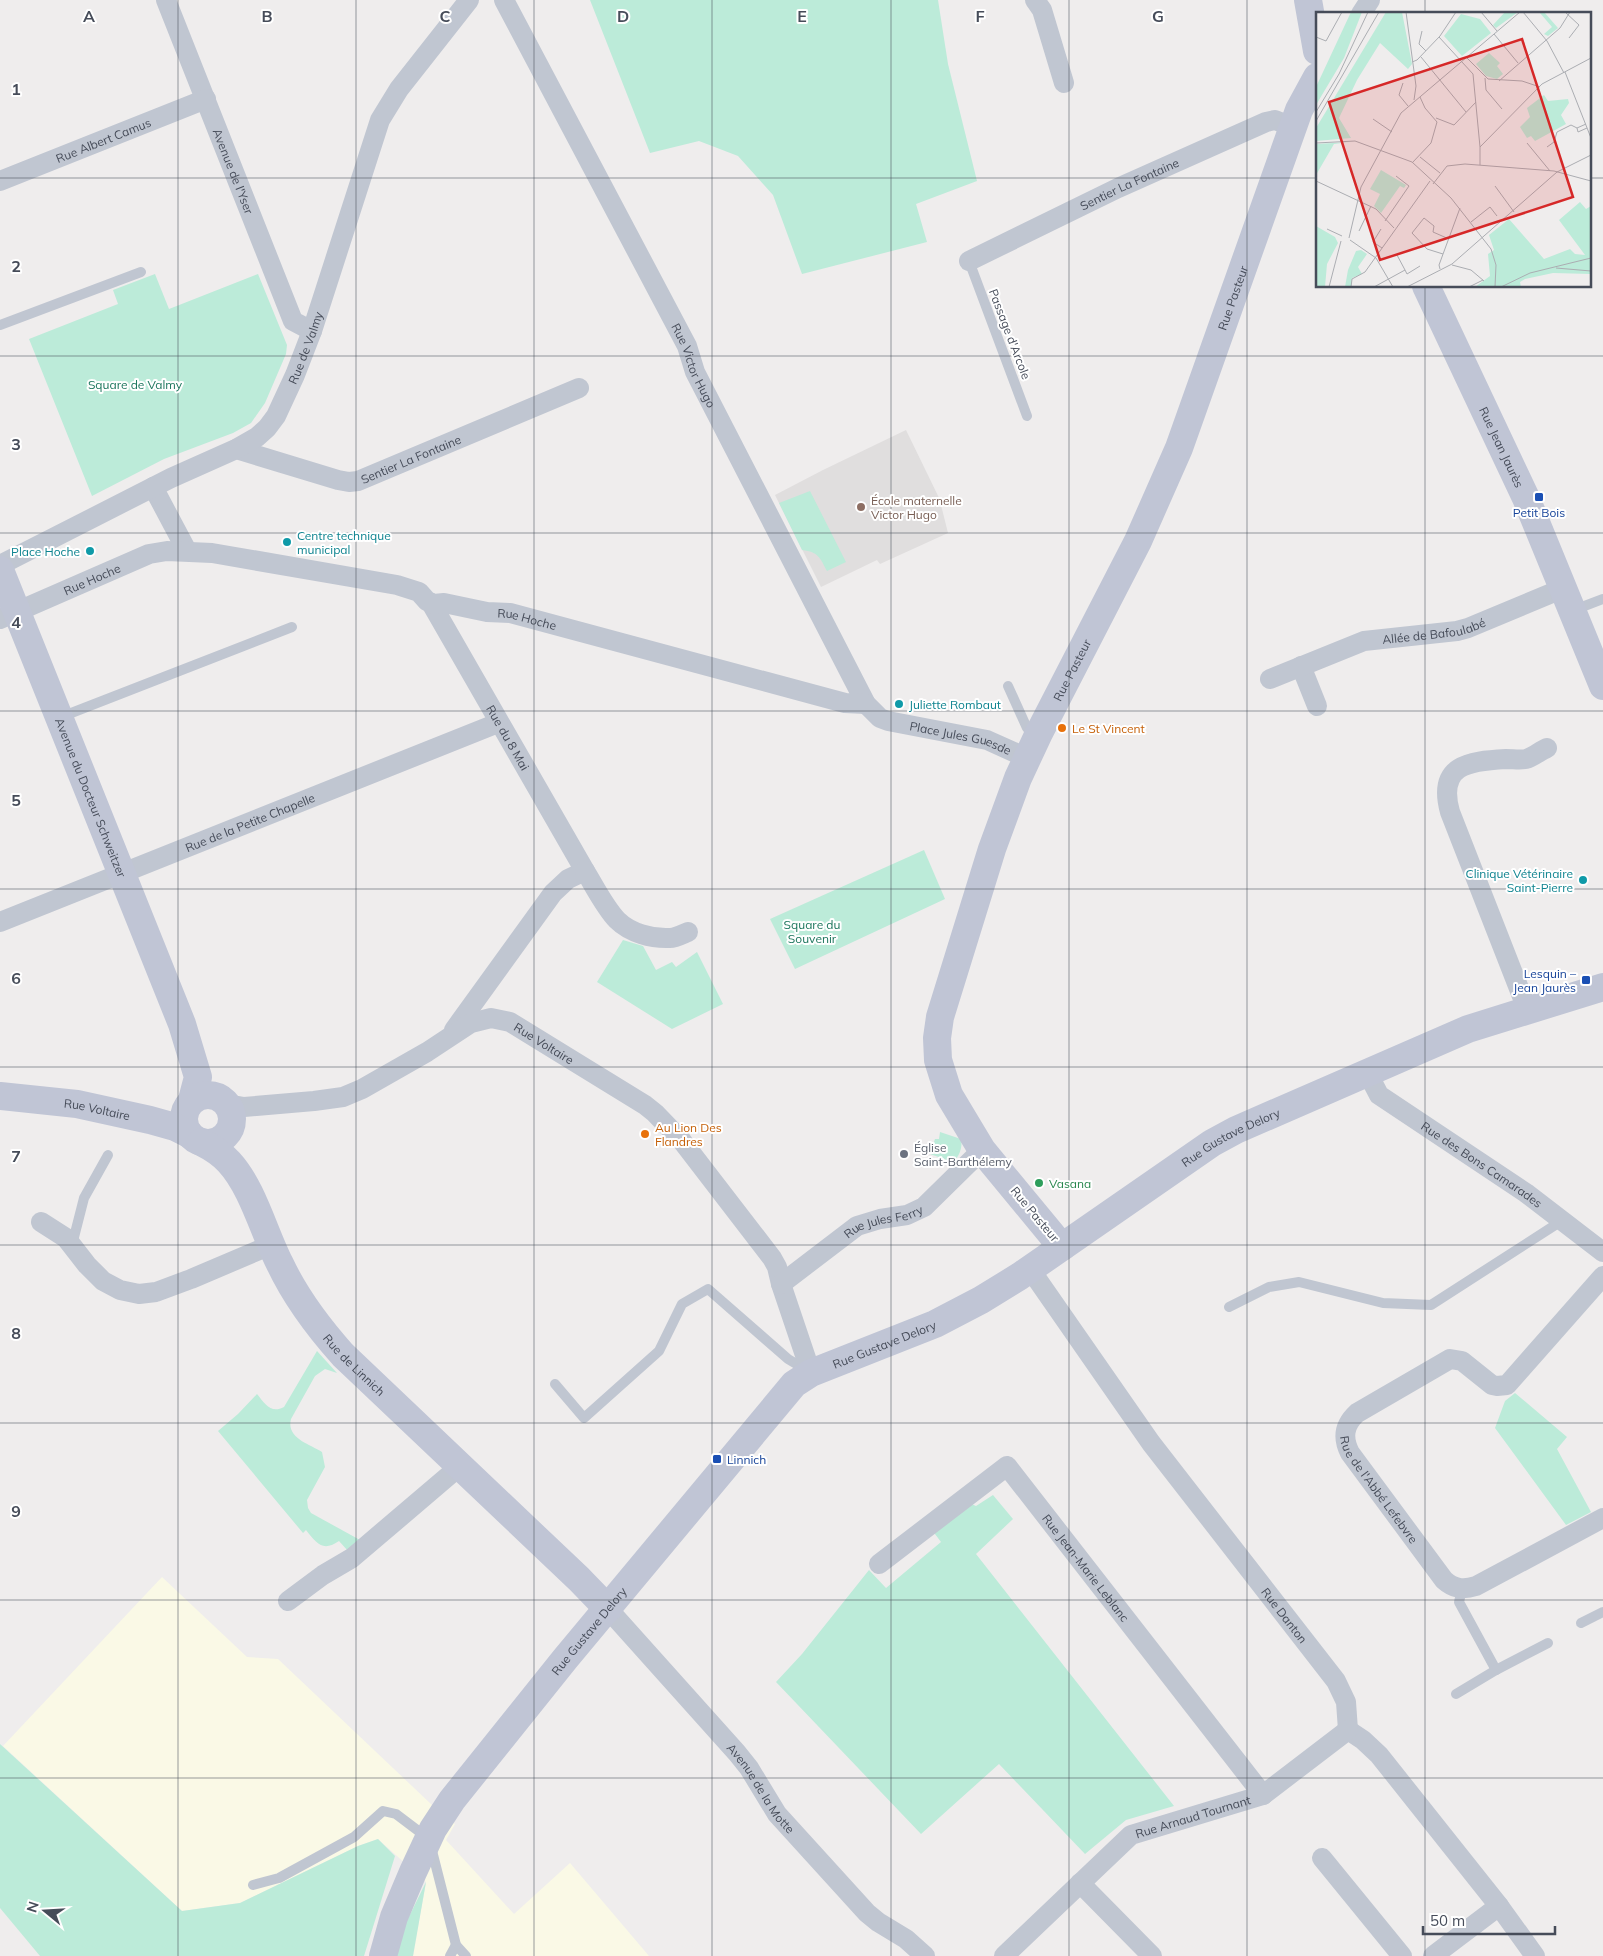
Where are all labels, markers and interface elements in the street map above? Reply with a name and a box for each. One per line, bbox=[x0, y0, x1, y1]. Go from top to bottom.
text: A bbox=[83, 6, 95, 26]
text: B bbox=[261, 6, 273, 26]
text: C bbox=[440, 6, 451, 26]
text: D bbox=[617, 6, 629, 26]
text: E bbox=[797, 6, 807, 26]
text: F bbox=[975, 6, 985, 26]
text: G bbox=[1152, 6, 1164, 26]
inset map bbox=[1316, 12, 1590, 288]
text: 1 bbox=[11, 79, 21, 99]
street label: Rue Albert Camus bbox=[53, 114, 153, 166]
street label: Avenue de l'Yser bbox=[210, 126, 258, 217]
street label: Sentier La Fontaine bbox=[1077, 154, 1181, 213]
text: 2 bbox=[11, 256, 21, 276]
street label: Rue Pasteur bbox=[1214, 263, 1251, 332]
street label: Passage d'Arcole bbox=[986, 287, 1034, 381]
street label: Rue de Valmy bbox=[284, 309, 326, 386]
street label: Rue Victor Hugo bbox=[669, 321, 720, 410]
park label: Square de Valmy bbox=[88, 377, 183, 392]
street label: Rue Jean Jaurès bbox=[1476, 404, 1527, 490]
street label: Sentier La Fontaine bbox=[358, 431, 463, 487]
text: 3 bbox=[11, 434, 21, 454]
marker: Petit Bois bbox=[1533, 491, 1545, 503]
place label: École maternelle Victor Hugo bbox=[871, 493, 962, 522]
marker: École maternelle Victor Hugo bbox=[855, 501, 867, 513]
place label: Petit Bois bbox=[1513, 505, 1565, 520]
place label: Centre technique municipal bbox=[297, 528, 391, 557]
marker: Centre technique municipal bbox=[281, 536, 293, 548]
place label: Place Hoche bbox=[11, 544, 80, 559]
marker: Place Hoche bbox=[84, 545, 96, 557]
street label: Rue Hoche bbox=[61, 560, 122, 598]
street label: Rue Hoche bbox=[497, 605, 558, 633]
text: 4 bbox=[11, 612, 21, 632]
street label: Allée de Bafoulabé bbox=[1381, 614, 1487, 646]
street label: Rue Pasteur bbox=[1049, 636, 1094, 703]
place label: Juliette Rombaut bbox=[909, 697, 1001, 712]
marker: Juliette Rombaut bbox=[893, 698, 905, 710]
street label: Rue du 8 Mai bbox=[484, 702, 533, 773]
street label: Avenue du Docteur Schweitzer bbox=[52, 715, 130, 880]
street label: Place Jules Guesde bbox=[908, 718, 1014, 758]
place label: Le St Vincent bbox=[1072, 721, 1145, 736]
marker: Le St Vincent bbox=[1056, 722, 1068, 734]
text: 5 bbox=[11, 790, 21, 810]
street label: Rue de la Petite Chapelle bbox=[183, 790, 317, 855]
place label: Clinique Vétérinaire Saint-Pierre bbox=[1465, 866, 1573, 895]
marker: Clinique Vétérinaire Saint-Pierre bbox=[1577, 874, 1589, 886]
park label: Square du Souvenir bbox=[784, 917, 840, 946]
place label: Lesquin – Jean Jaurès bbox=[1513, 966, 1577, 995]
text: 6 bbox=[11, 968, 21, 988]
marker: Lesquin – Jean Jaurès bbox=[1580, 974, 1592, 986]
street label: Rue Voltaire bbox=[512, 1019, 577, 1067]
street label: Rue Voltaire bbox=[63, 1095, 132, 1123]
street label: Rue Gustave Delory bbox=[1178, 1104, 1283, 1170]
street label: Rue des Bons Camarades bbox=[1419, 1118, 1546, 1210]
place label: Au Lion Des Flandres bbox=[655, 1120, 722, 1149]
marker: Au Lion Des Flandres bbox=[639, 1128, 651, 1140]
place label: Église Saint-Barthélemy bbox=[914, 1140, 1012, 1169]
text: 7 bbox=[11, 1146, 21, 1166]
marker: Église Saint-Barthélemy bbox=[898, 1148, 910, 1160]
place label: Vasana bbox=[1049, 1176, 1091, 1191]
marker: Vasana bbox=[1033, 1177, 1045, 1189]
street label: Rue Pasteur bbox=[1008, 1183, 1063, 1245]
street label: Rue Jules Ferry bbox=[841, 1201, 926, 1241]
street label: Rue Gustave Delory bbox=[830, 1317, 939, 1371]
text: 8 bbox=[11, 1323, 21, 1343]
street label: Rue de Linnich bbox=[320, 1331, 388, 1399]
street label: Rue de l'Abbé Lefebvre bbox=[1338, 1435, 1422, 1546]
place label: Linnich bbox=[727, 1452, 766, 1467]
marker: Linnich bbox=[711, 1453, 723, 1465]
text: 9 bbox=[11, 1501, 21, 1521]
street label: Rue Jean-Marie Leblanc bbox=[1039, 1511, 1133, 1625]
street label: Rue Gustave Delory bbox=[548, 1583, 630, 1678]
street label: Rue Danton bbox=[1259, 1584, 1311, 1646]
street label: Avenue de la Motte bbox=[724, 1740, 798, 1836]
street label: Rue Arnaud Tournant bbox=[1133, 1792, 1252, 1841]
north arrow bbox=[20, 1886, 70, 1936]
text: N bbox=[22, 1899, 43, 1915]
scale bar bbox=[1423, 1904, 1556, 1936]
text: 50 m bbox=[1430, 1911, 1465, 1930]

